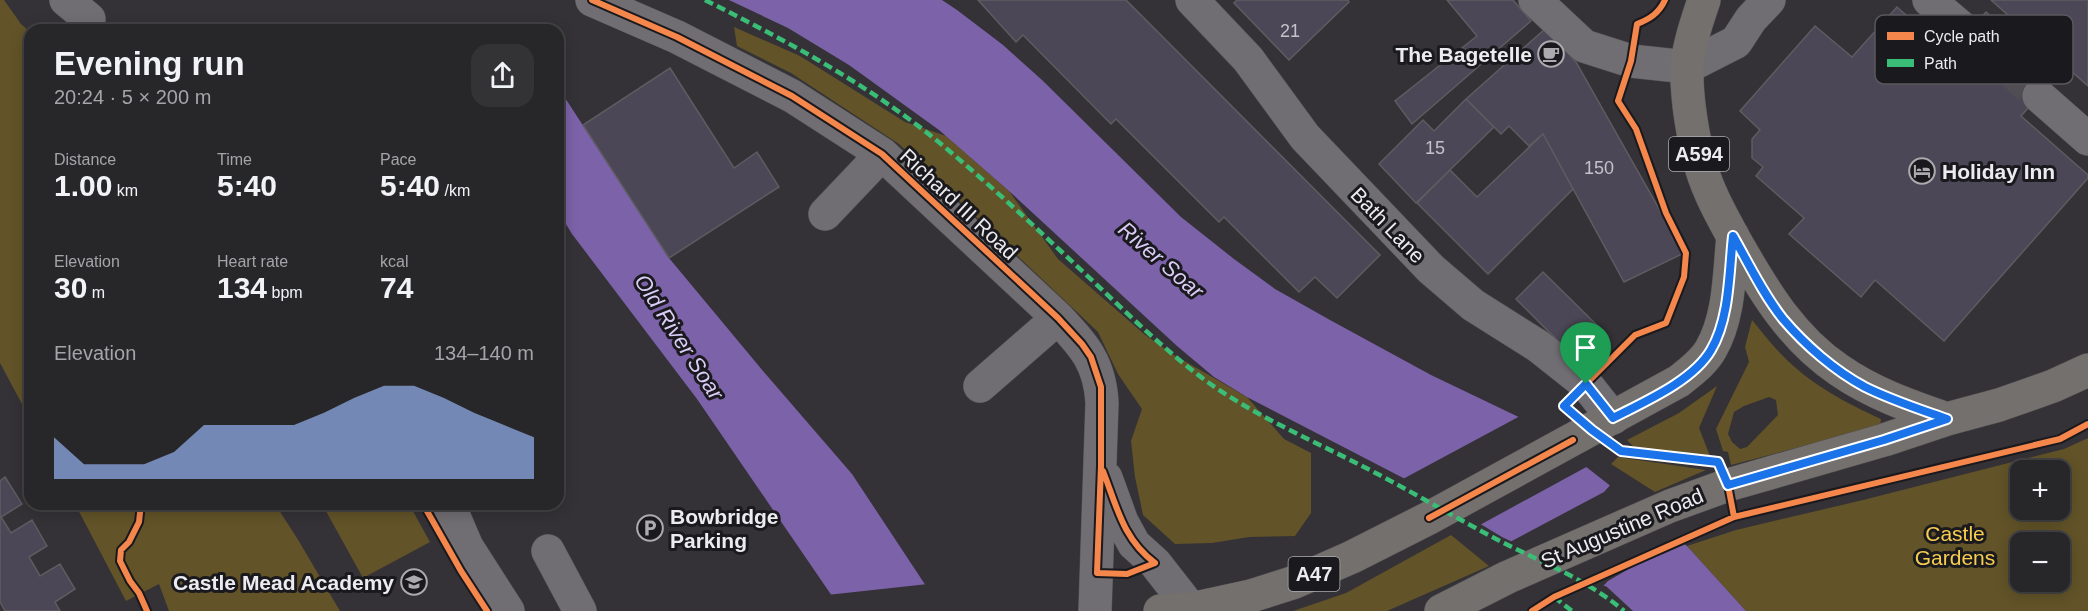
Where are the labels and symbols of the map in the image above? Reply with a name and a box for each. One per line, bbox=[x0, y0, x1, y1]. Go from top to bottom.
legend bbox=[1875, 15, 2073, 84]
house number: 21 bbox=[1280, 21, 1300, 41]
text: Cycle path bbox=[1924, 28, 2000, 45]
cafe icon: The Bagetelle bbox=[1536, 39, 1566, 69]
place label: The Bagetelle bbox=[1395, 43, 1532, 66]
text: Path bbox=[1924, 55, 1957, 72]
road number: A594 bbox=[1669, 137, 1729, 171]
house number: 15 bbox=[1425, 138, 1445, 158]
street label: Richard III Road bbox=[896, 144, 1022, 264]
hotel icon: Holiday Inn bbox=[1907, 156, 1937, 186]
house number: 150 bbox=[1584, 158, 1614, 178]
place label: Holiday Inn bbox=[1942, 160, 2055, 183]
street label: Bath Lane bbox=[1346, 183, 1430, 267]
water label: River Soar bbox=[1114, 216, 1210, 305]
water label: Old River Soar bbox=[629, 270, 730, 406]
pin bbox=[1560, 322, 1611, 384]
street label: St Augustine Road bbox=[1537, 483, 1707, 573]
place label: Bowbridge Parking bbox=[670, 505, 779, 552]
parking icon: Bowbridge Parking bbox=[635, 513, 665, 543]
park label: Castle Gardens bbox=[1915, 522, 1995, 569]
road number: A47 bbox=[1288, 557, 1340, 591]
school or university icon: Castle Mead Academy bbox=[399, 567, 429, 597]
place label: Castle Mead Academy bbox=[173, 571, 394, 594]

